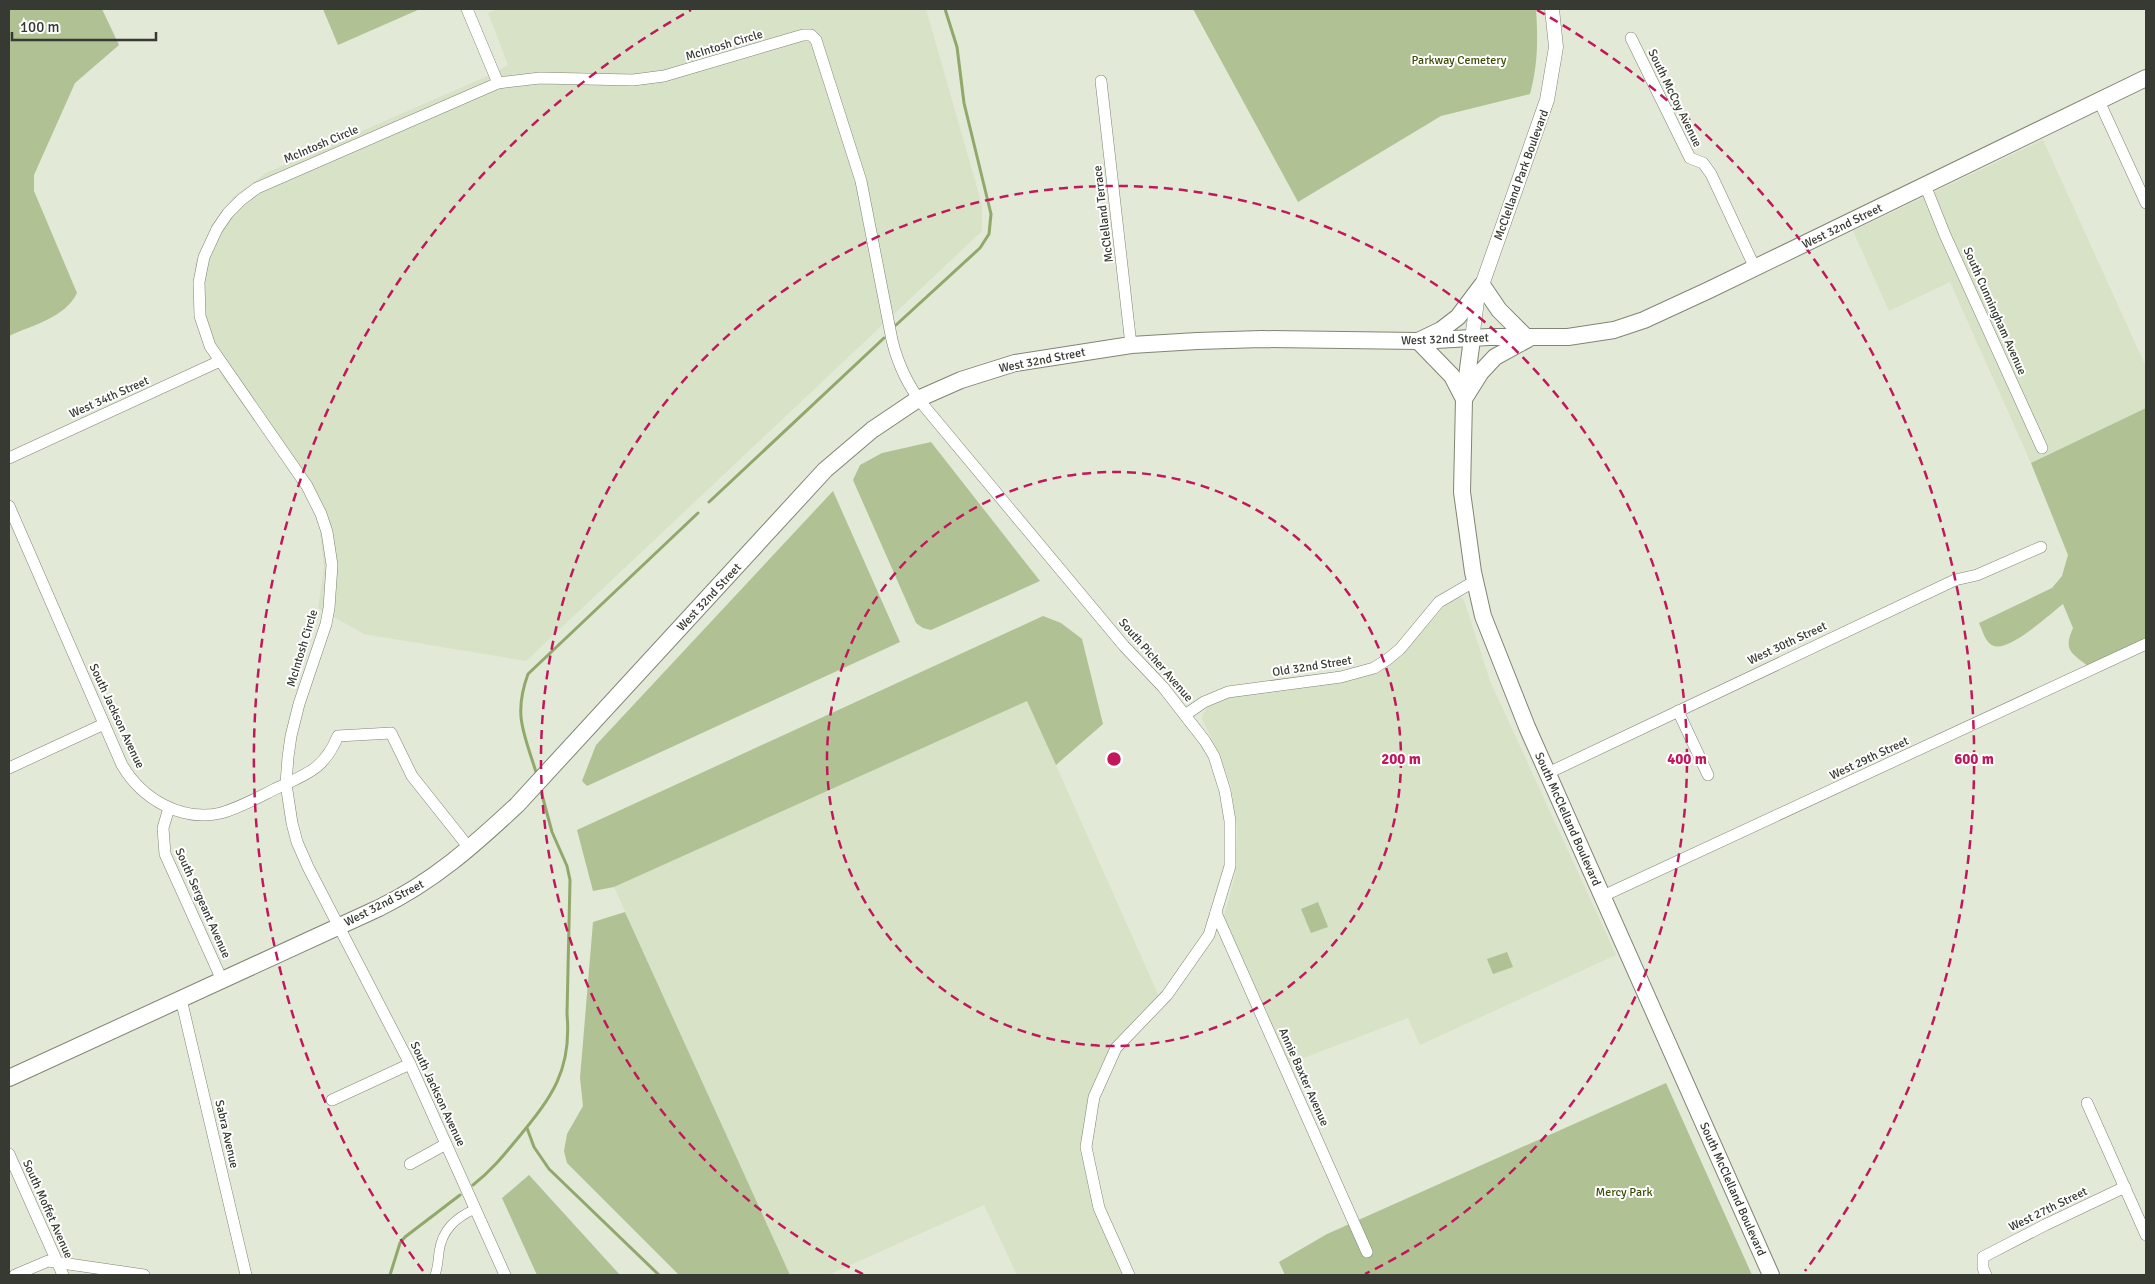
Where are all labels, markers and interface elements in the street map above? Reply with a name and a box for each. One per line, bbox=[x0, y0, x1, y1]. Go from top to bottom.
scale bar bbox=[12, 10, 156, 42]
text: 100 m bbox=[20, 18, 60, 36]
street label: McIntosh Circle bbox=[684, 27, 765, 64]
street label: South McCoy Avenue bbox=[1644, 47, 1705, 150]
park label: Parkway Cemetery bbox=[1412, 53, 1507, 68]
street label: McClelland Park Boulevard bbox=[1491, 108, 1552, 242]
street label: McIntosh Circle bbox=[281, 122, 361, 167]
street label: McClelland Terrace bbox=[1090, 164, 1117, 263]
street label: West 32nd Street bbox=[1800, 201, 1885, 252]
street label: South Cunningham Avenue bbox=[1960, 245, 2029, 377]
street label: West 32nd Street bbox=[1401, 330, 1489, 349]
street label: West 32nd Street bbox=[998, 345, 1087, 376]
street label: West 34th Street bbox=[67, 373, 151, 422]
street label: West 32nd Street bbox=[674, 560, 745, 634]
street label: McIntosh Circle bbox=[284, 608, 321, 689]
street label: South Picher Avenue bbox=[1115, 616, 1196, 705]
street label: West 30th Street bbox=[1745, 619, 1829, 668]
street label: Old 32nd Street bbox=[1271, 653, 1353, 680]
street label: South Jackson Avenue bbox=[86, 661, 147, 771]
street label: West 29th Street bbox=[1827, 734, 1911, 783]
centre of rings bbox=[1105, 750, 1123, 768]
text: 200 m bbox=[1381, 750, 1421, 768]
street label: South McClelland Boulevard bbox=[1531, 750, 1604, 888]
text: 400 m bbox=[1667, 750, 1707, 768]
text: 600 m bbox=[1954, 750, 1994, 768]
street label: South Sergeant Avenue bbox=[171, 846, 234, 961]
street label: West 32nd Street bbox=[342, 877, 427, 930]
street label: Annie Baxter Avenue bbox=[1275, 1026, 1332, 1129]
street label: South Jackson Avenue bbox=[407, 1039, 468, 1149]
street label: Sabra Avenue bbox=[211, 1098, 242, 1170]
street label: South McClelland Boulevard bbox=[1696, 1120, 1769, 1258]
street label: South Moffet Avenue bbox=[19, 1157, 76, 1261]
street label: West 27th Street bbox=[2007, 1184, 2090, 1235]
park label: Mercy Park bbox=[1596, 1185, 1652, 1200]

